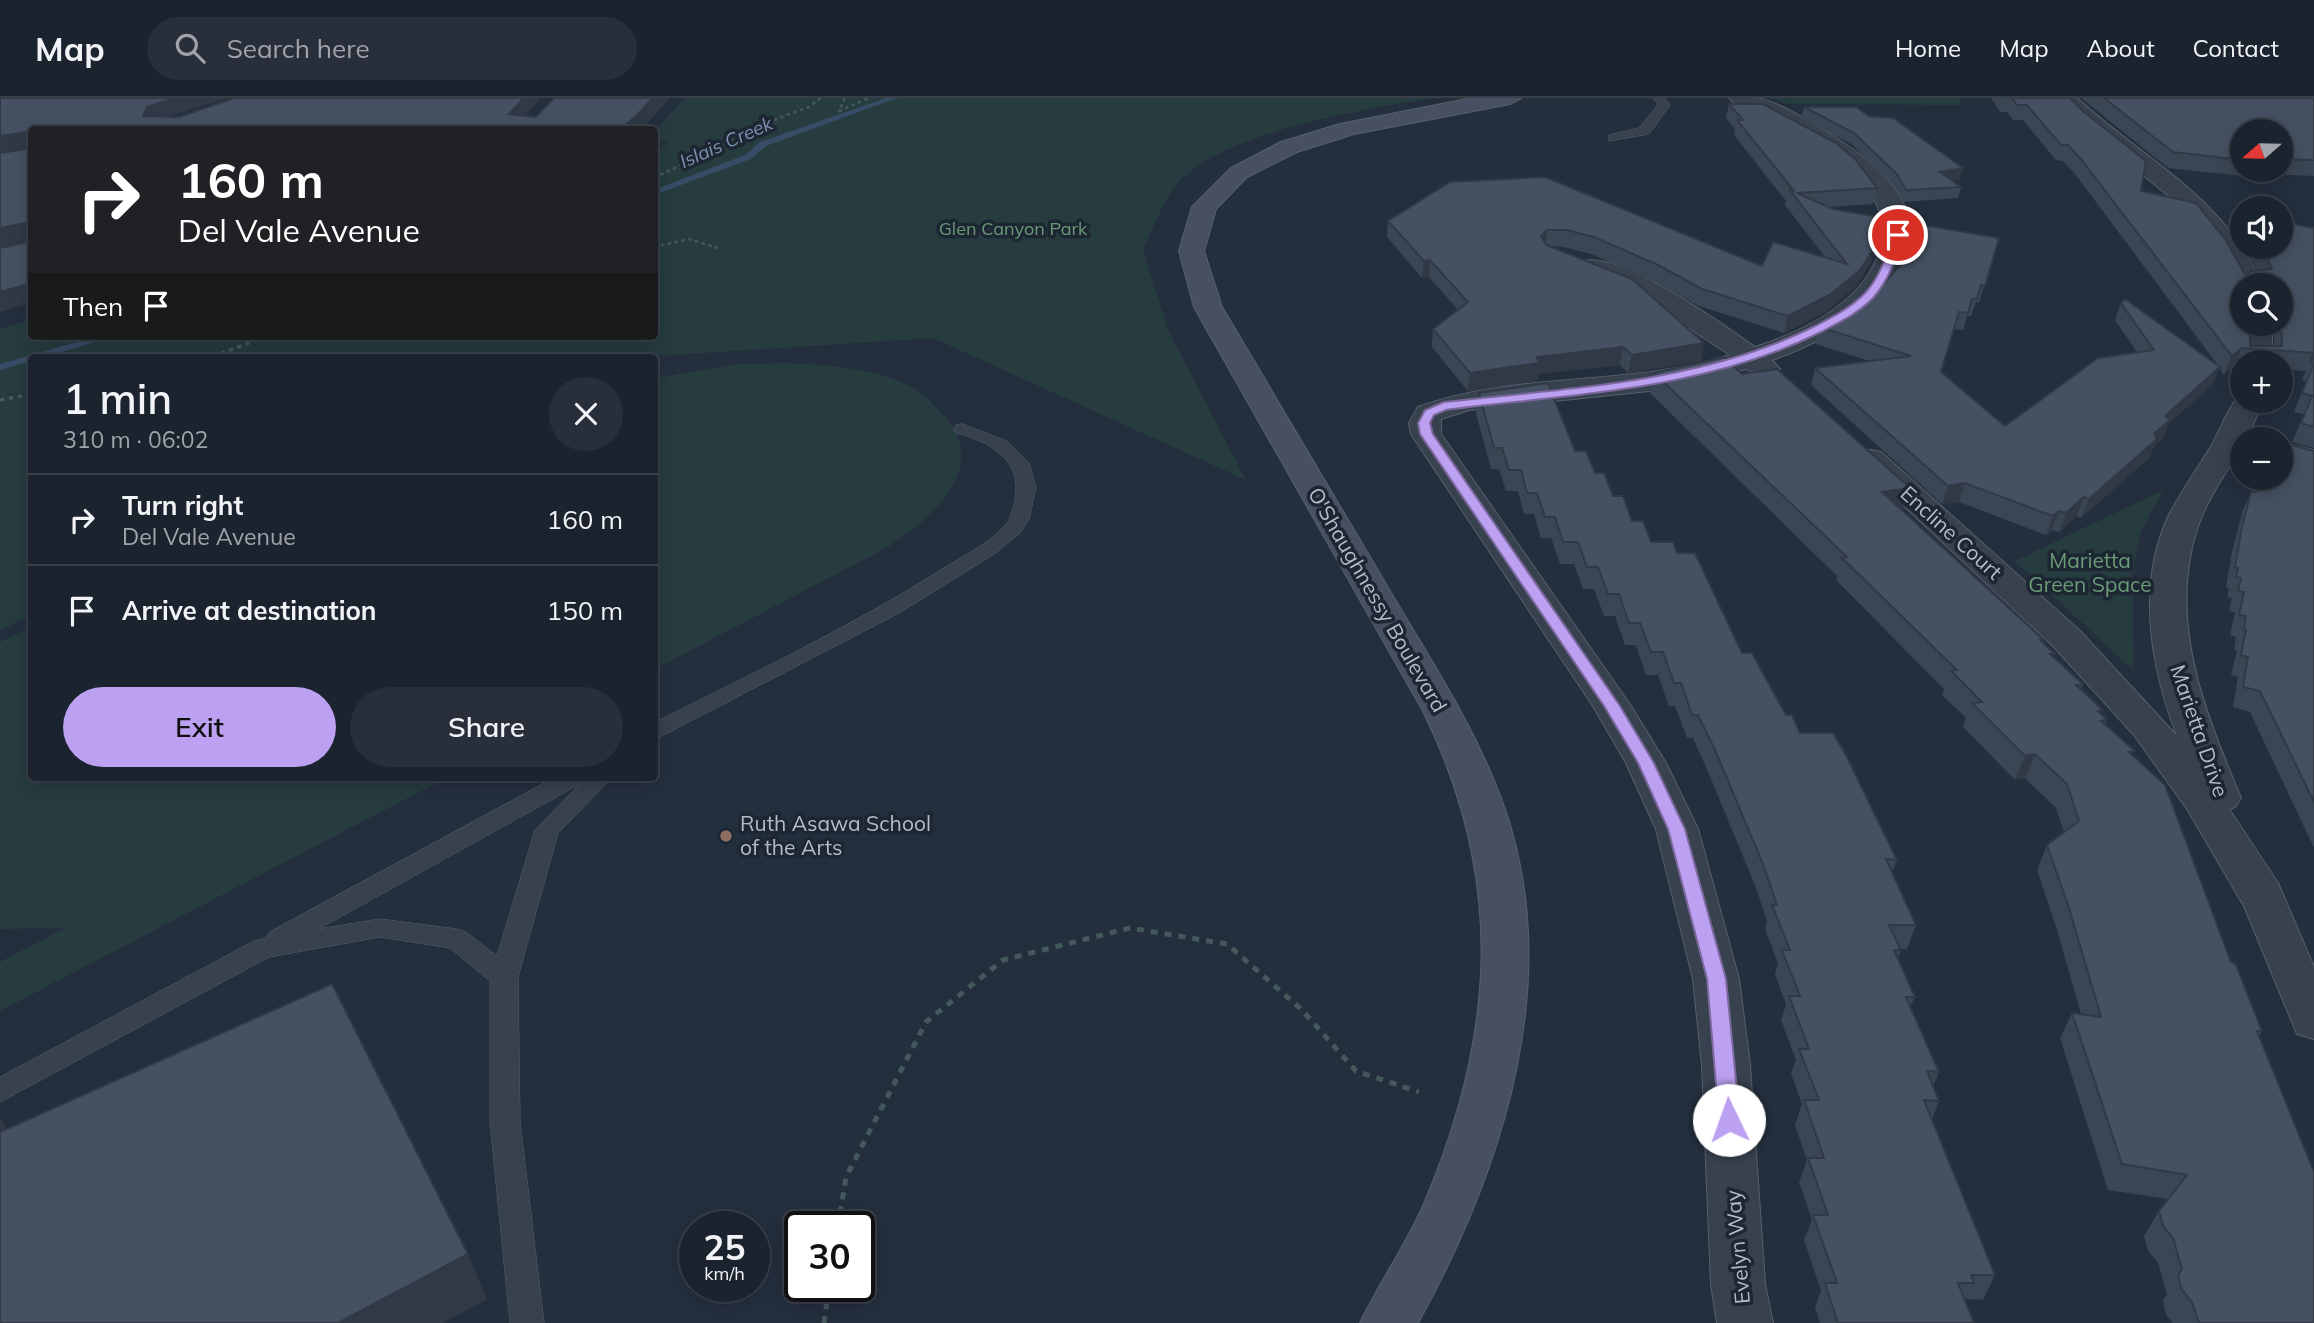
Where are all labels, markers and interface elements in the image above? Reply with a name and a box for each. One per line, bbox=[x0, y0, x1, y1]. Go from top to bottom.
search box bbox=[147, 17, 637, 80]
text: Map bbox=[35, 28, 105, 69]
icon: search bbox=[171, 29, 209, 67]
text: Search here bbox=[227, 32, 370, 65]
text: Home bbox=[1895, 33, 1961, 63]
text: Map bbox=[1999, 33, 2049, 63]
text: About bbox=[2087, 33, 2155, 63]
text: Contact bbox=[2193, 33, 2279, 63]
water label: Islais Creek bbox=[676, 110, 777, 173]
north arrow bbox=[2230, 119, 2292, 182]
map controls bbox=[2230, 119, 2293, 490]
text: 160 m bbox=[178, 149, 324, 210]
icon: right bbox=[63, 154, 154, 245]
button: sound bbox=[2230, 196, 2293, 259]
pin bbox=[1868, 205, 1928, 265]
text: Del Vale Avenue bbox=[178, 210, 420, 250]
icon: arrive bbox=[1879, 216, 1917, 254]
park label: Glen Canyon Park bbox=[939, 217, 1088, 240]
button: search bbox=[2230, 273, 2293, 336]
icon: arrive bbox=[137, 287, 175, 325]
text: Then bbox=[63, 290, 123, 323]
button: + bbox=[2230, 350, 2293, 413]
text: 1 min bbox=[63, 372, 172, 425]
button: close bbox=[549, 377, 623, 451]
text: 310 m · 06:02 bbox=[63, 425, 208, 454]
button: − bbox=[2230, 427, 2293, 490]
street label: Encline Court bbox=[1896, 480, 2008, 585]
street label: O'Shaughnessy Boulevard bbox=[1303, 482, 1453, 717]
text: Turn right bbox=[122, 489, 243, 522]
icon: right bbox=[63, 501, 101, 539]
text: 160 m bbox=[547, 503, 623, 536]
text: Del Vale Avenue bbox=[122, 522, 296, 551]
park label: Marietta Green Space bbox=[2028, 547, 2152, 597]
icon: arrive bbox=[63, 592, 101, 630]
text: Arrive at destination bbox=[122, 594, 377, 627]
text: 150 m bbox=[547, 594, 623, 627]
street label: Marietta Drive bbox=[2165, 661, 2235, 800]
button: Exit bbox=[63, 687, 336, 767]
button: Share bbox=[350, 687, 623, 767]
place label: Ruth Asawa School of the Arts bbox=[740, 810, 931, 860]
marker: Ruth Asawa School of the Arts bbox=[718, 828, 734, 844]
position arrow bbox=[1692, 1083, 1766, 1157]
street label: Evelyn Way bbox=[1719, 1189, 1755, 1305]
speed limit sign: 30 bbox=[784, 1211, 875, 1302]
text: 25 bbox=[703, 1225, 746, 1269]
text: km/h bbox=[704, 1262, 745, 1285]

